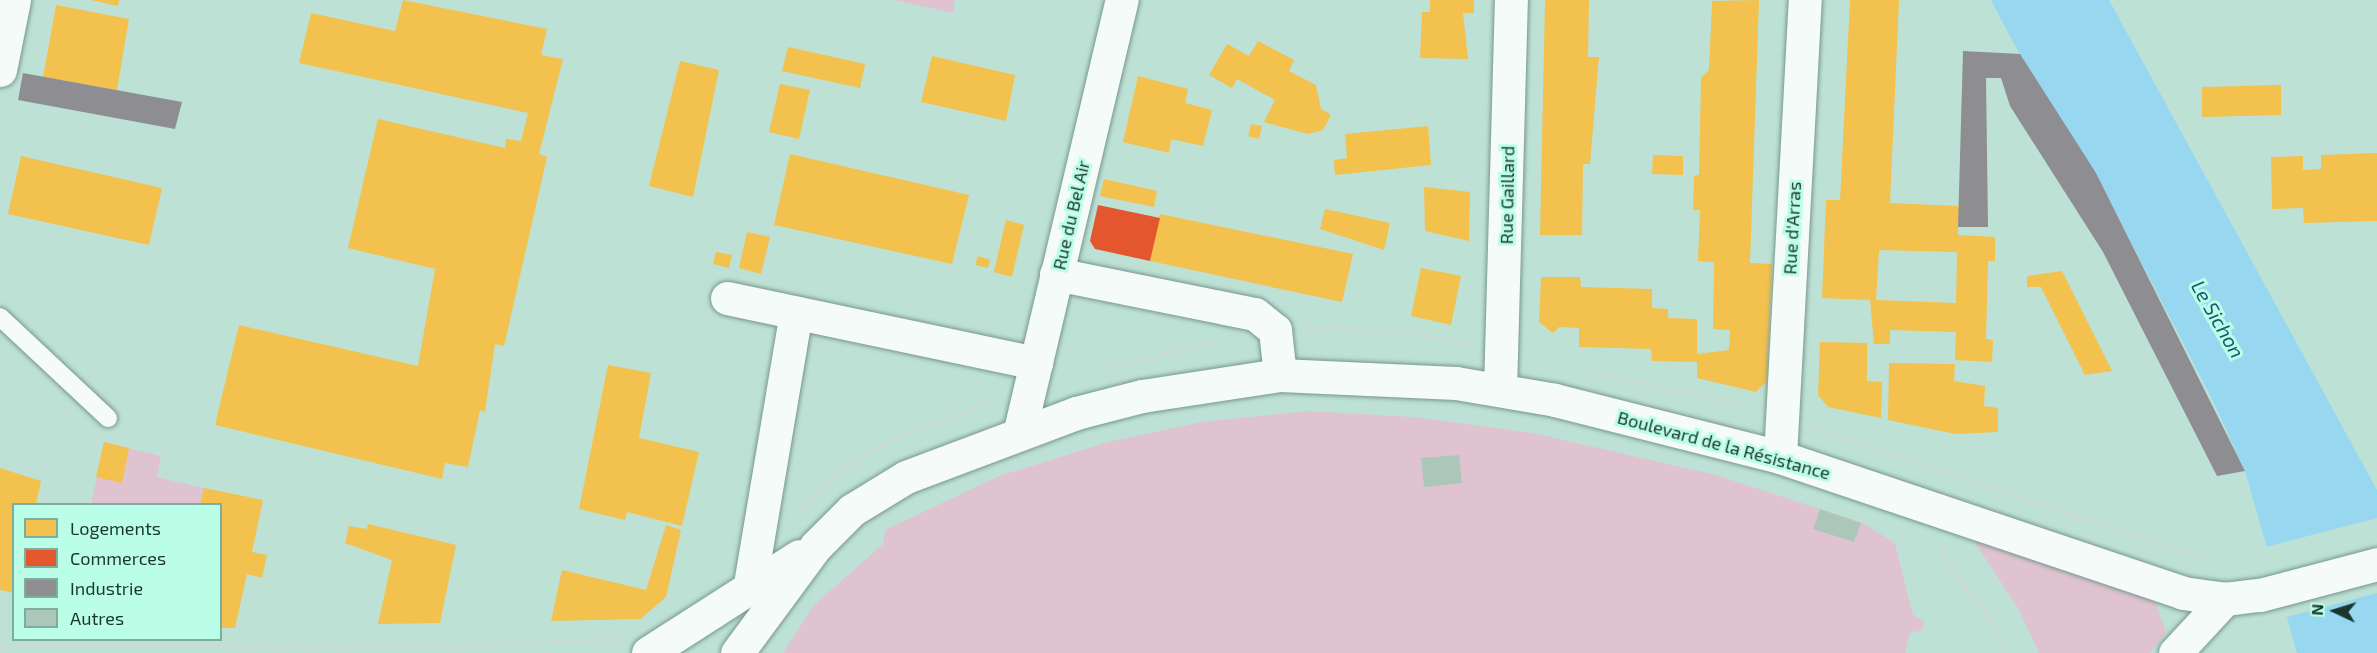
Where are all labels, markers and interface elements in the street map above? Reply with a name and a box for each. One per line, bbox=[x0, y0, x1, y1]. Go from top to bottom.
street label: Rue Gaillard bbox=[1495, 145, 1519, 245]
street label: Rue du Bel Air bbox=[1048, 158, 1094, 272]
street label: Rue d'Arras bbox=[1779, 181, 1805, 275]
water label: Le Sichon bbox=[2186, 276, 2250, 362]
street label: Boulevard de la Résistance bbox=[1615, 406, 1833, 484]
legend bbox=[12, 503, 222, 641]
text: Logements bbox=[70, 517, 161, 539]
text: Commerces bbox=[70, 547, 166, 569]
text: Industrie bbox=[70, 577, 143, 599]
north arrow bbox=[2305, 581, 2365, 641]
text: N bbox=[2307, 603, 2326, 616]
text: Autres bbox=[70, 607, 124, 629]

